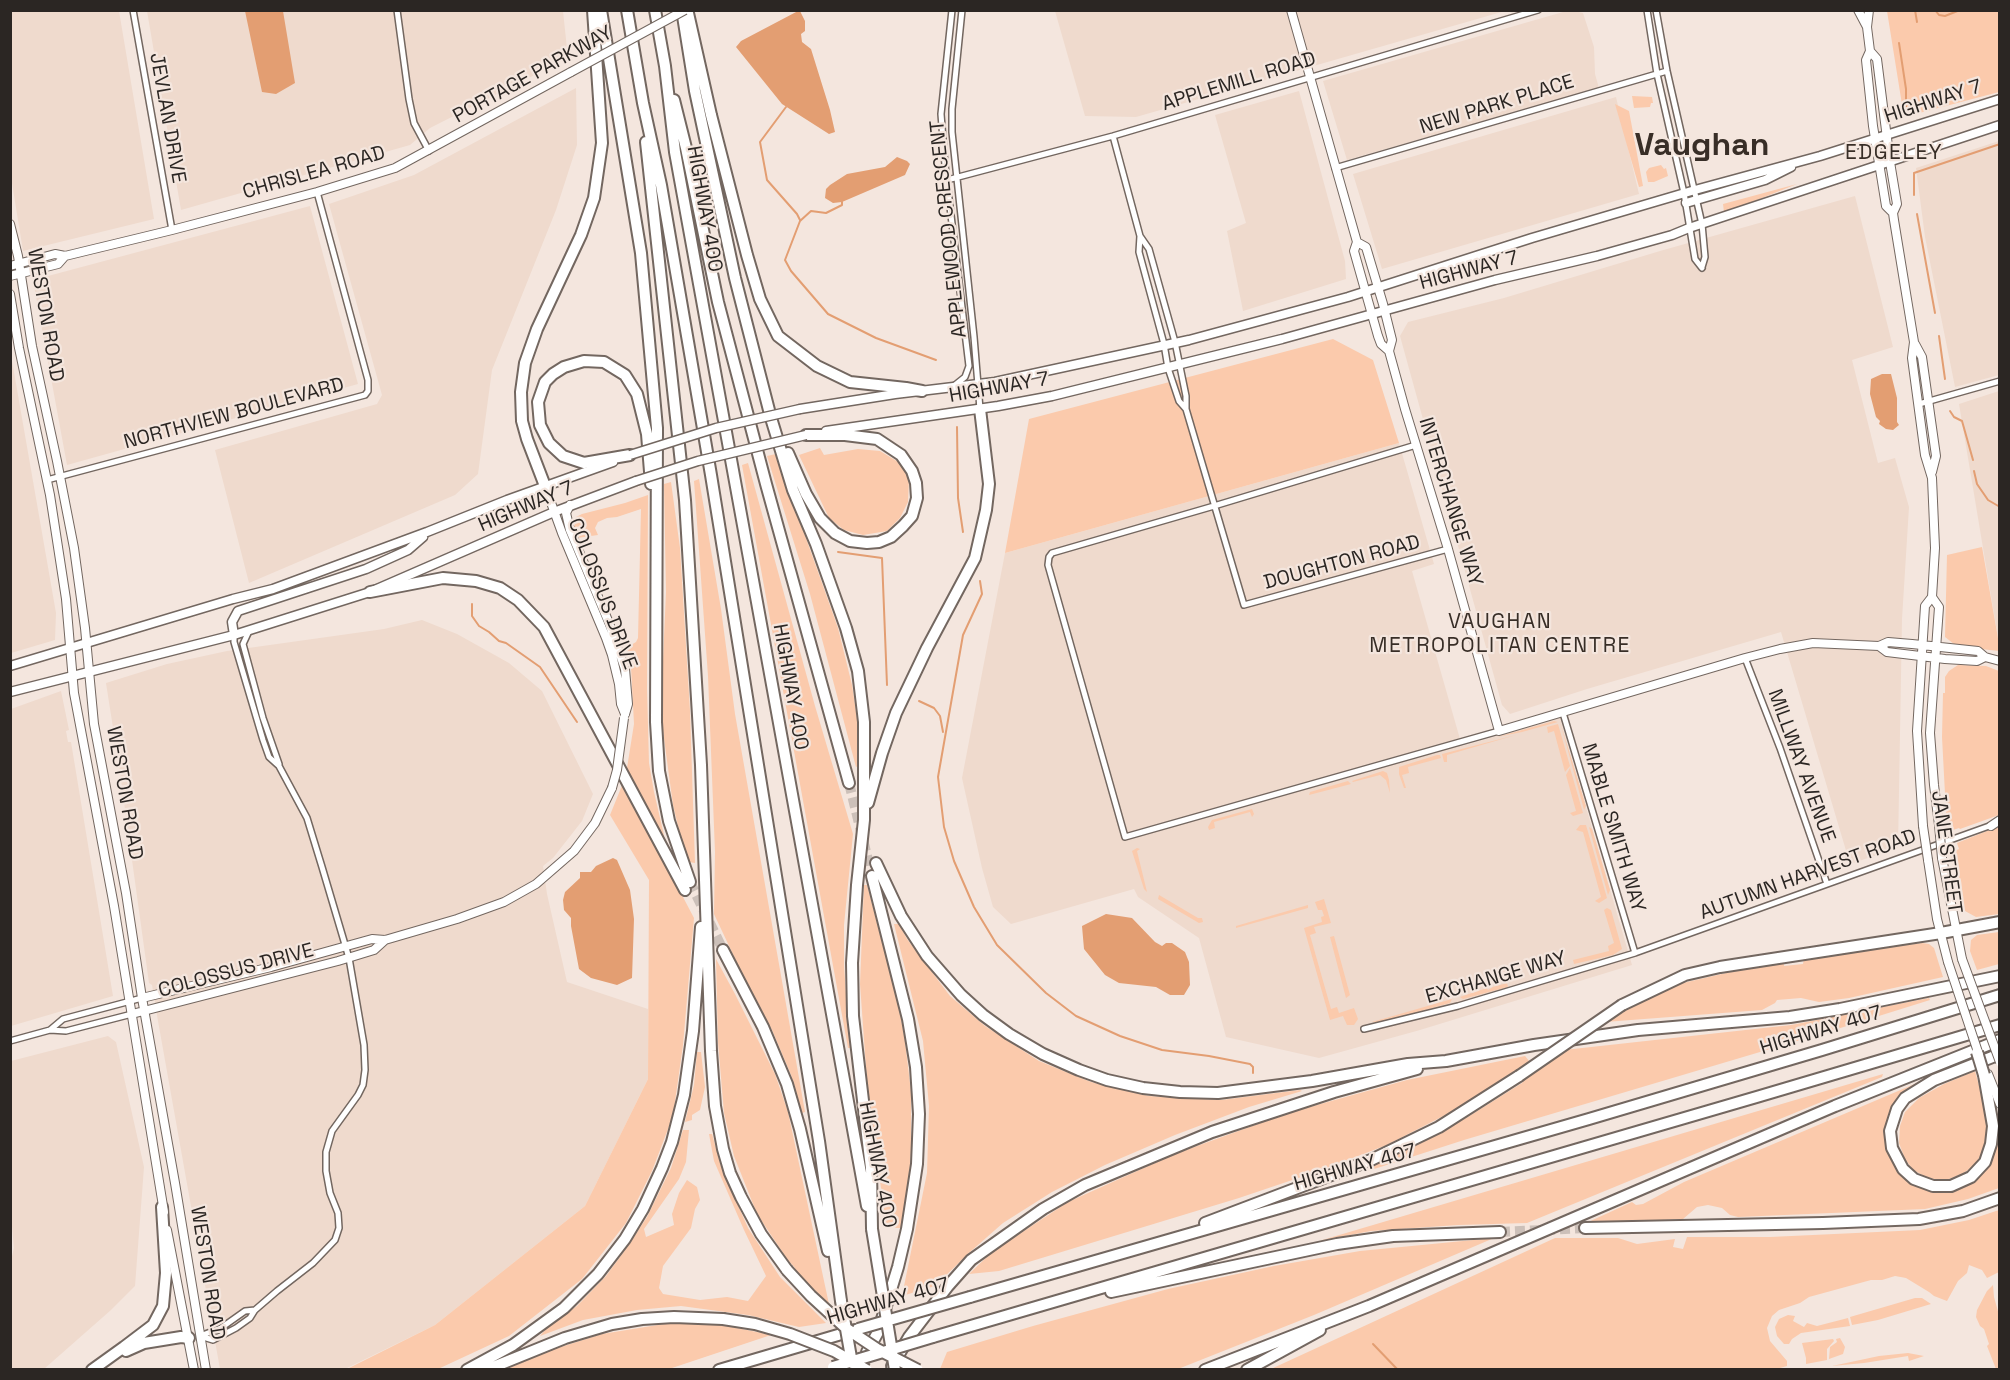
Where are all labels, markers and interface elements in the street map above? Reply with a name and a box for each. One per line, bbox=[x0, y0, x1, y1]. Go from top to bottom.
street label: PORTAGE PARKWAY bbox=[449, 21, 617, 129]
street label: APPLEMILL ROAD bbox=[1159, 47, 1319, 117]
street label: JEVLAN DRIVE bbox=[144, 51, 190, 185]
street label: NEW PARK PLACE bbox=[1417, 70, 1577, 140]
street label: HIGHWAY 7 bbox=[1881, 75, 1985, 129]
street label: APPLEWOOD CRESCENT bbox=[926, 119, 972, 339]
district label: Vaughan bbox=[1635, 127, 1769, 165]
district label: EDGELEY bbox=[1845, 140, 1943, 166]
street label: CHRISLEA ROAD bbox=[240, 141, 388, 205]
street label: HIGHWAY 400 bbox=[681, 144, 727, 274]
street label: WESTON ROAD bbox=[21, 246, 69, 384]
street label: HIGHWAY 7 bbox=[1417, 246, 1521, 296]
street label: HIGHWAY 7 bbox=[947, 367, 1051, 409]
street label: NORTHVIEW BOULEVARD bbox=[121, 373, 347, 455]
street label: INTERCHANGE WAY bbox=[1413, 415, 1487, 589]
street label: HIGHWAY 7 bbox=[475, 476, 577, 538]
street label: COLOSSUS DRIVE bbox=[562, 515, 642, 673]
street label: DOUGHTON ROAD bbox=[1261, 531, 1423, 595]
district label: VAUGHAN METROPOLITAN CENTRE bbox=[1369, 609, 1631, 659]
street label: HIGHWAY 400 bbox=[767, 622, 813, 752]
street label: MILLWAY AVENUE bbox=[1762, 686, 1840, 846]
street label: WESTON ROAD bbox=[100, 724, 148, 862]
street label: MABLE SMITH WAY bbox=[1576, 741, 1650, 915]
street label: JANE STREET bbox=[1925, 789, 1967, 915]
street label: AUTUMN HARVEST ROAD bbox=[1697, 825, 1919, 925]
street label: COLOSSUS DRIVE bbox=[156, 939, 316, 1003]
street label: EXCHANGE WAY bbox=[1423, 946, 1569, 1010]
street label: HIGHWAY 407 bbox=[1757, 1001, 1885, 1061]
street label: HIGHWAY 400 bbox=[853, 1100, 901, 1230]
street label: HIGHWAY 407 bbox=[1291, 1139, 1419, 1197]
street label: WESTON ROAD bbox=[185, 1204, 229, 1342]
street label: HIGHWAY 407 bbox=[824, 1273, 952, 1331]

